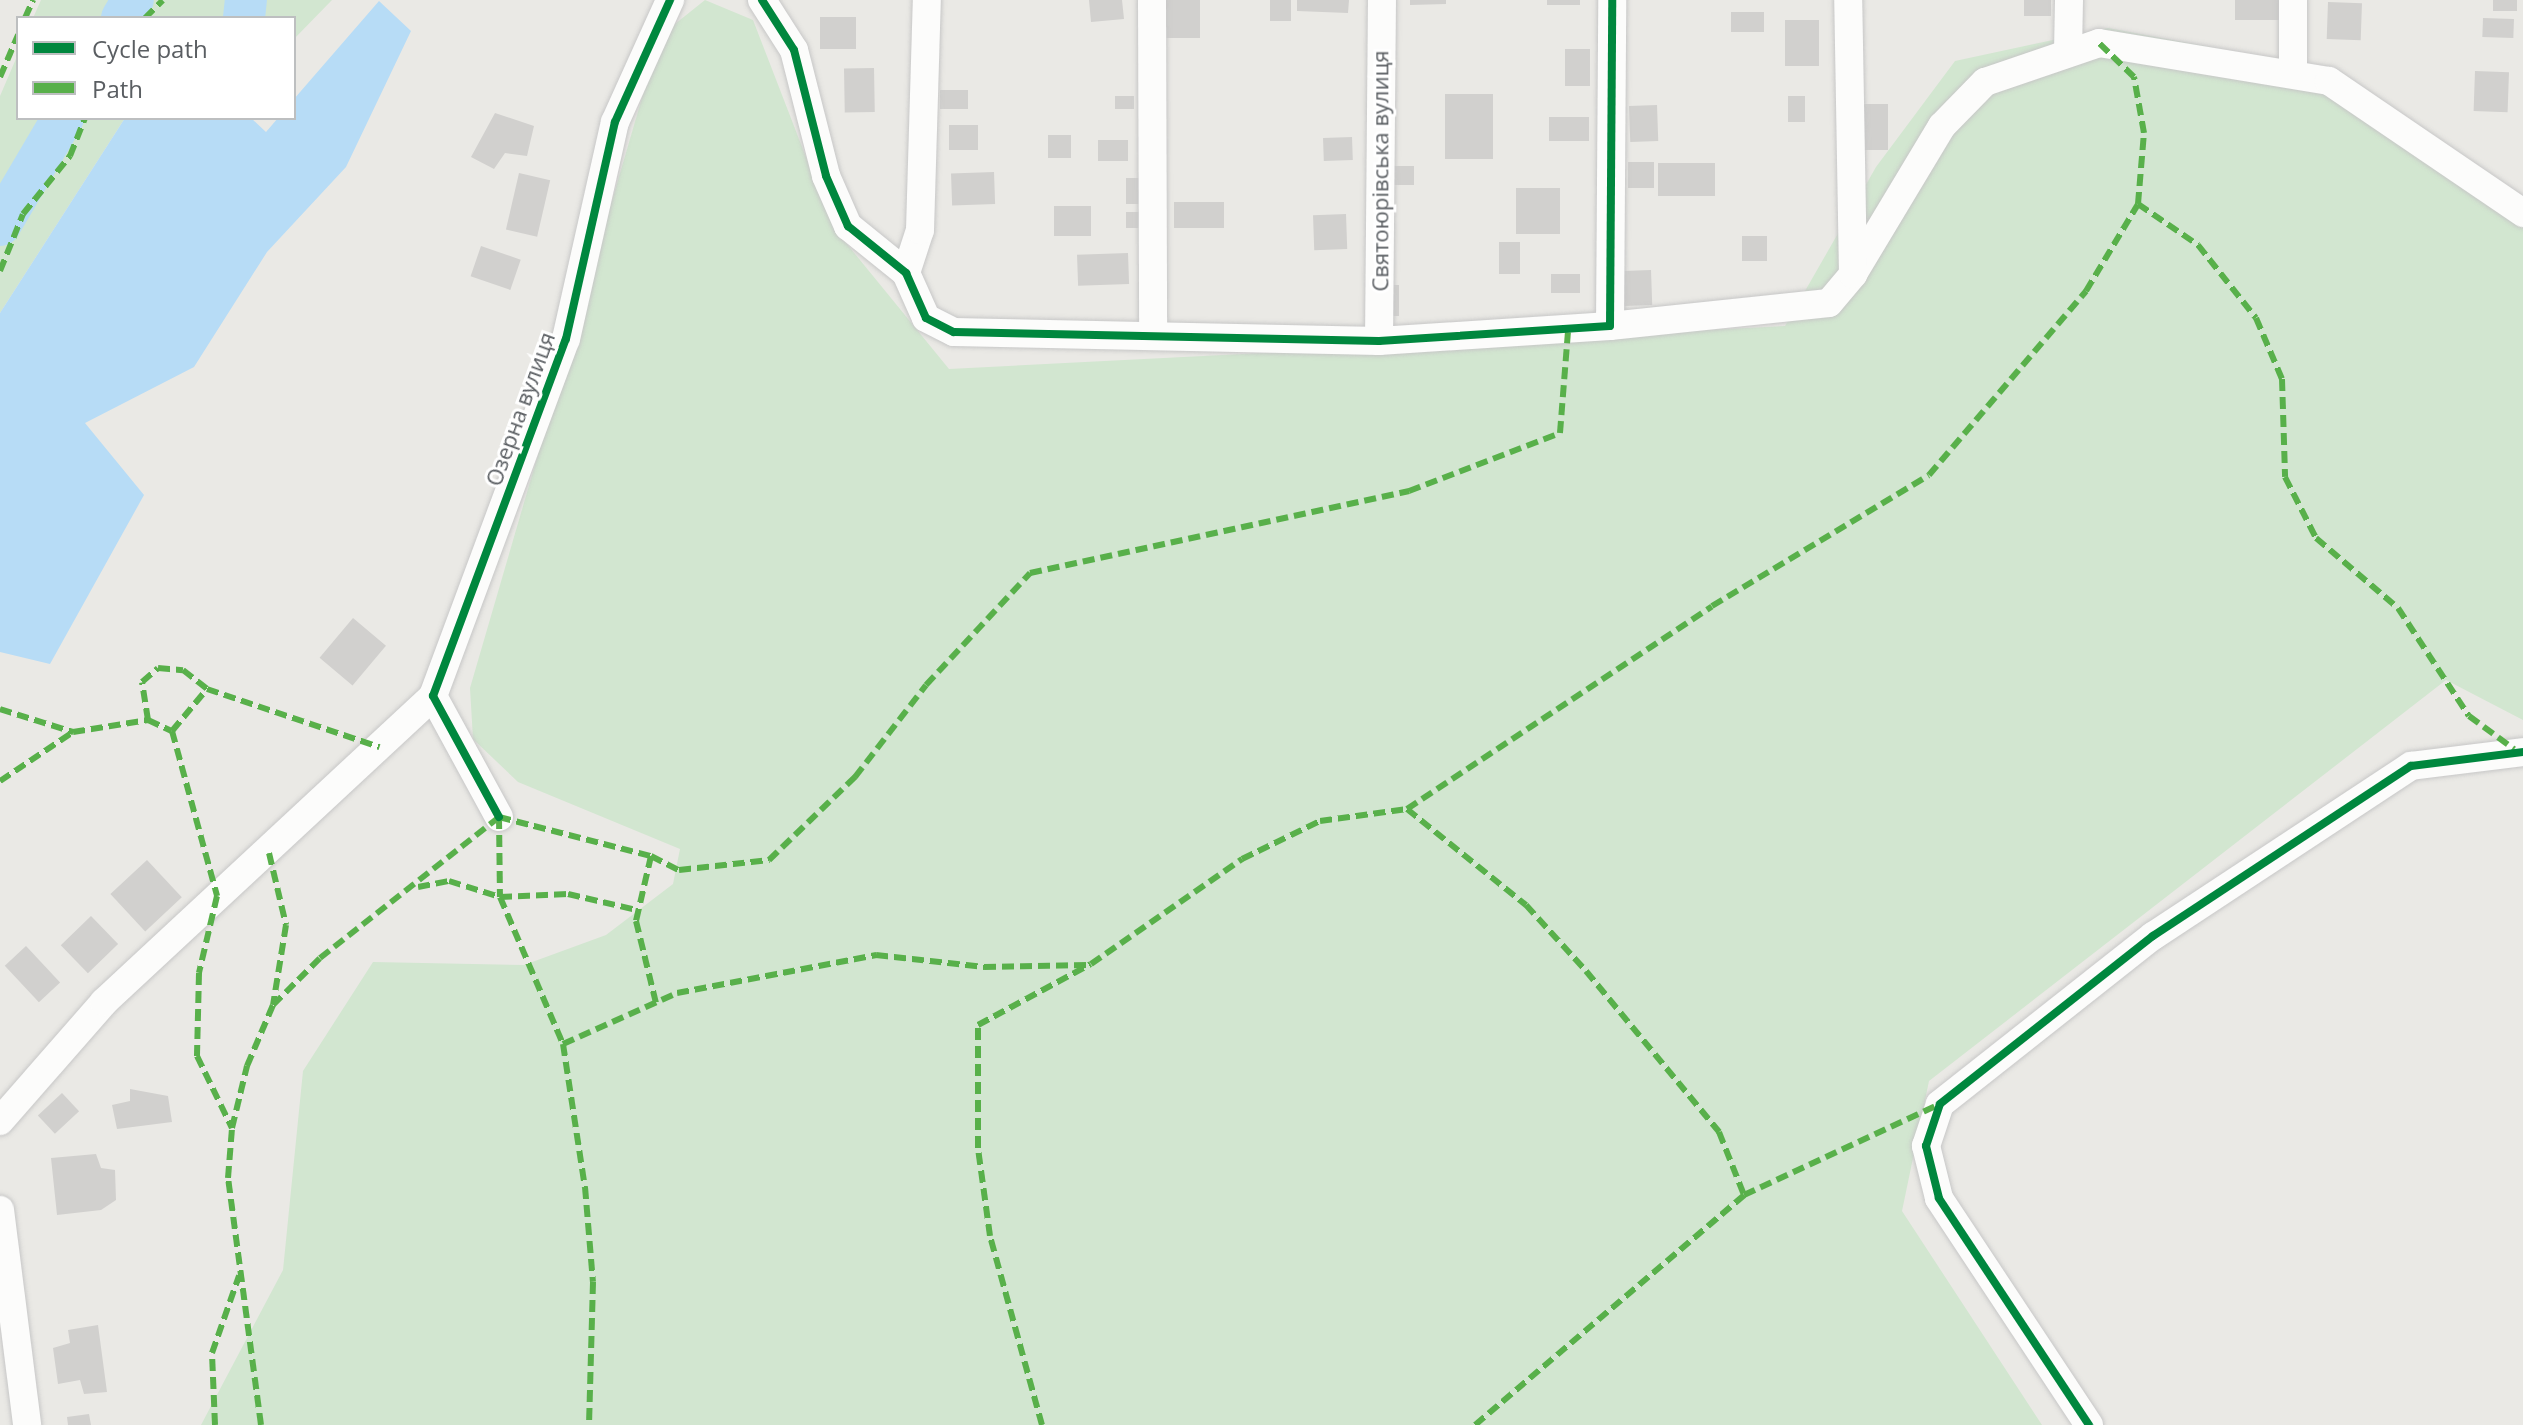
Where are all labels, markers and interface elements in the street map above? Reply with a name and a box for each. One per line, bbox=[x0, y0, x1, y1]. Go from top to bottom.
legend bbox=[16, 16, 296, 120]
text: Cycle path bbox=[92, 32, 208, 65]
street label: Святоюрівська вулиця bbox=[1367, 50, 1393, 292]
text: Path bbox=[92, 72, 143, 105]
street label: Озерна вулиця bbox=[480, 329, 560, 489]

